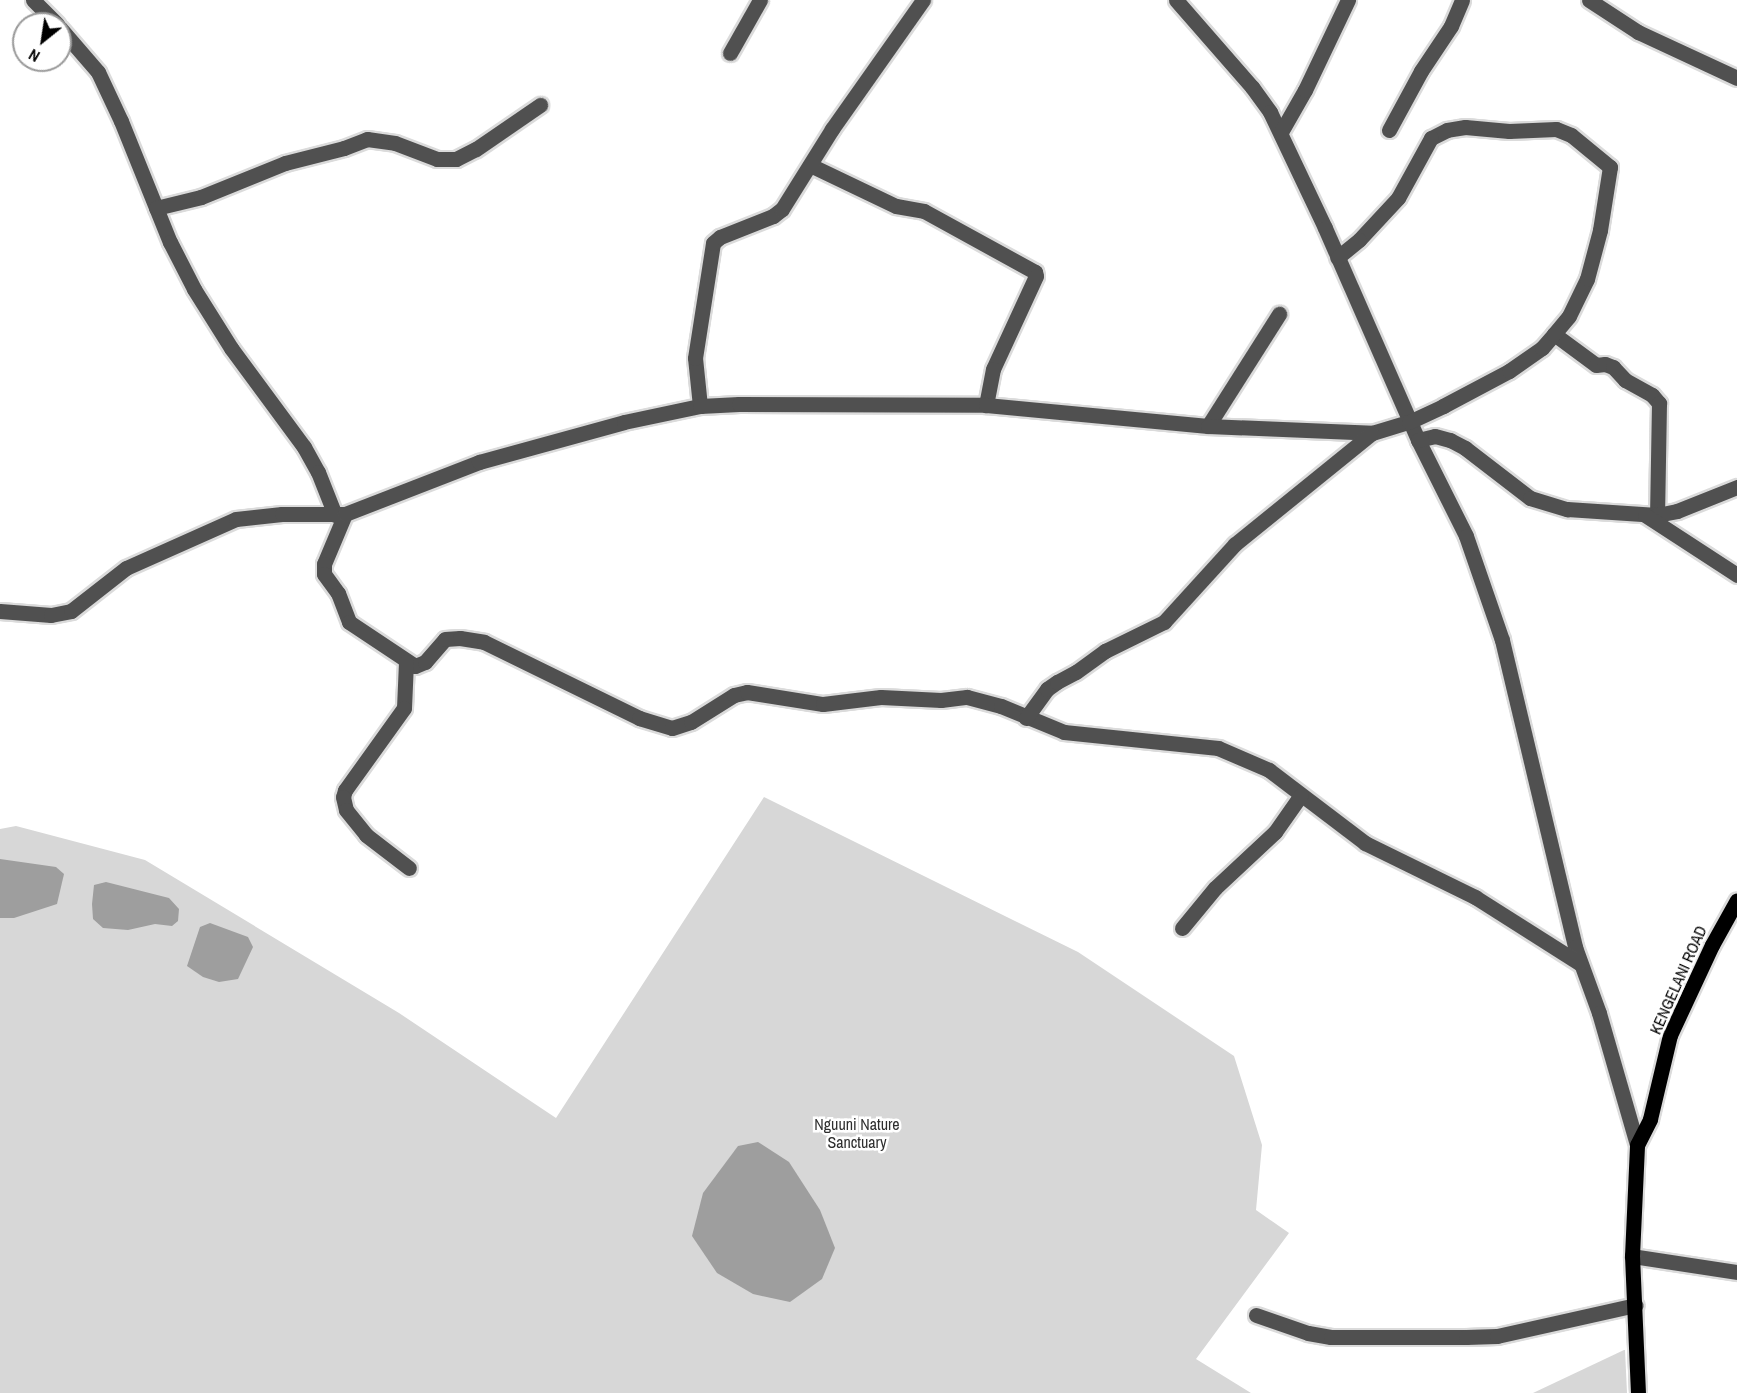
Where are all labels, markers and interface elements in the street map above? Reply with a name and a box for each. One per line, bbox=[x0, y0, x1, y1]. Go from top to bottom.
north arrow bbox=[12, 12, 72, 72]
text: N bbox=[24, 44, 44, 68]
street label: KENGELANI ROAD bbox=[1646, 923, 1710, 1037]
park label: Nguuni Nature Sanctuary bbox=[814, 1114, 900, 1152]

